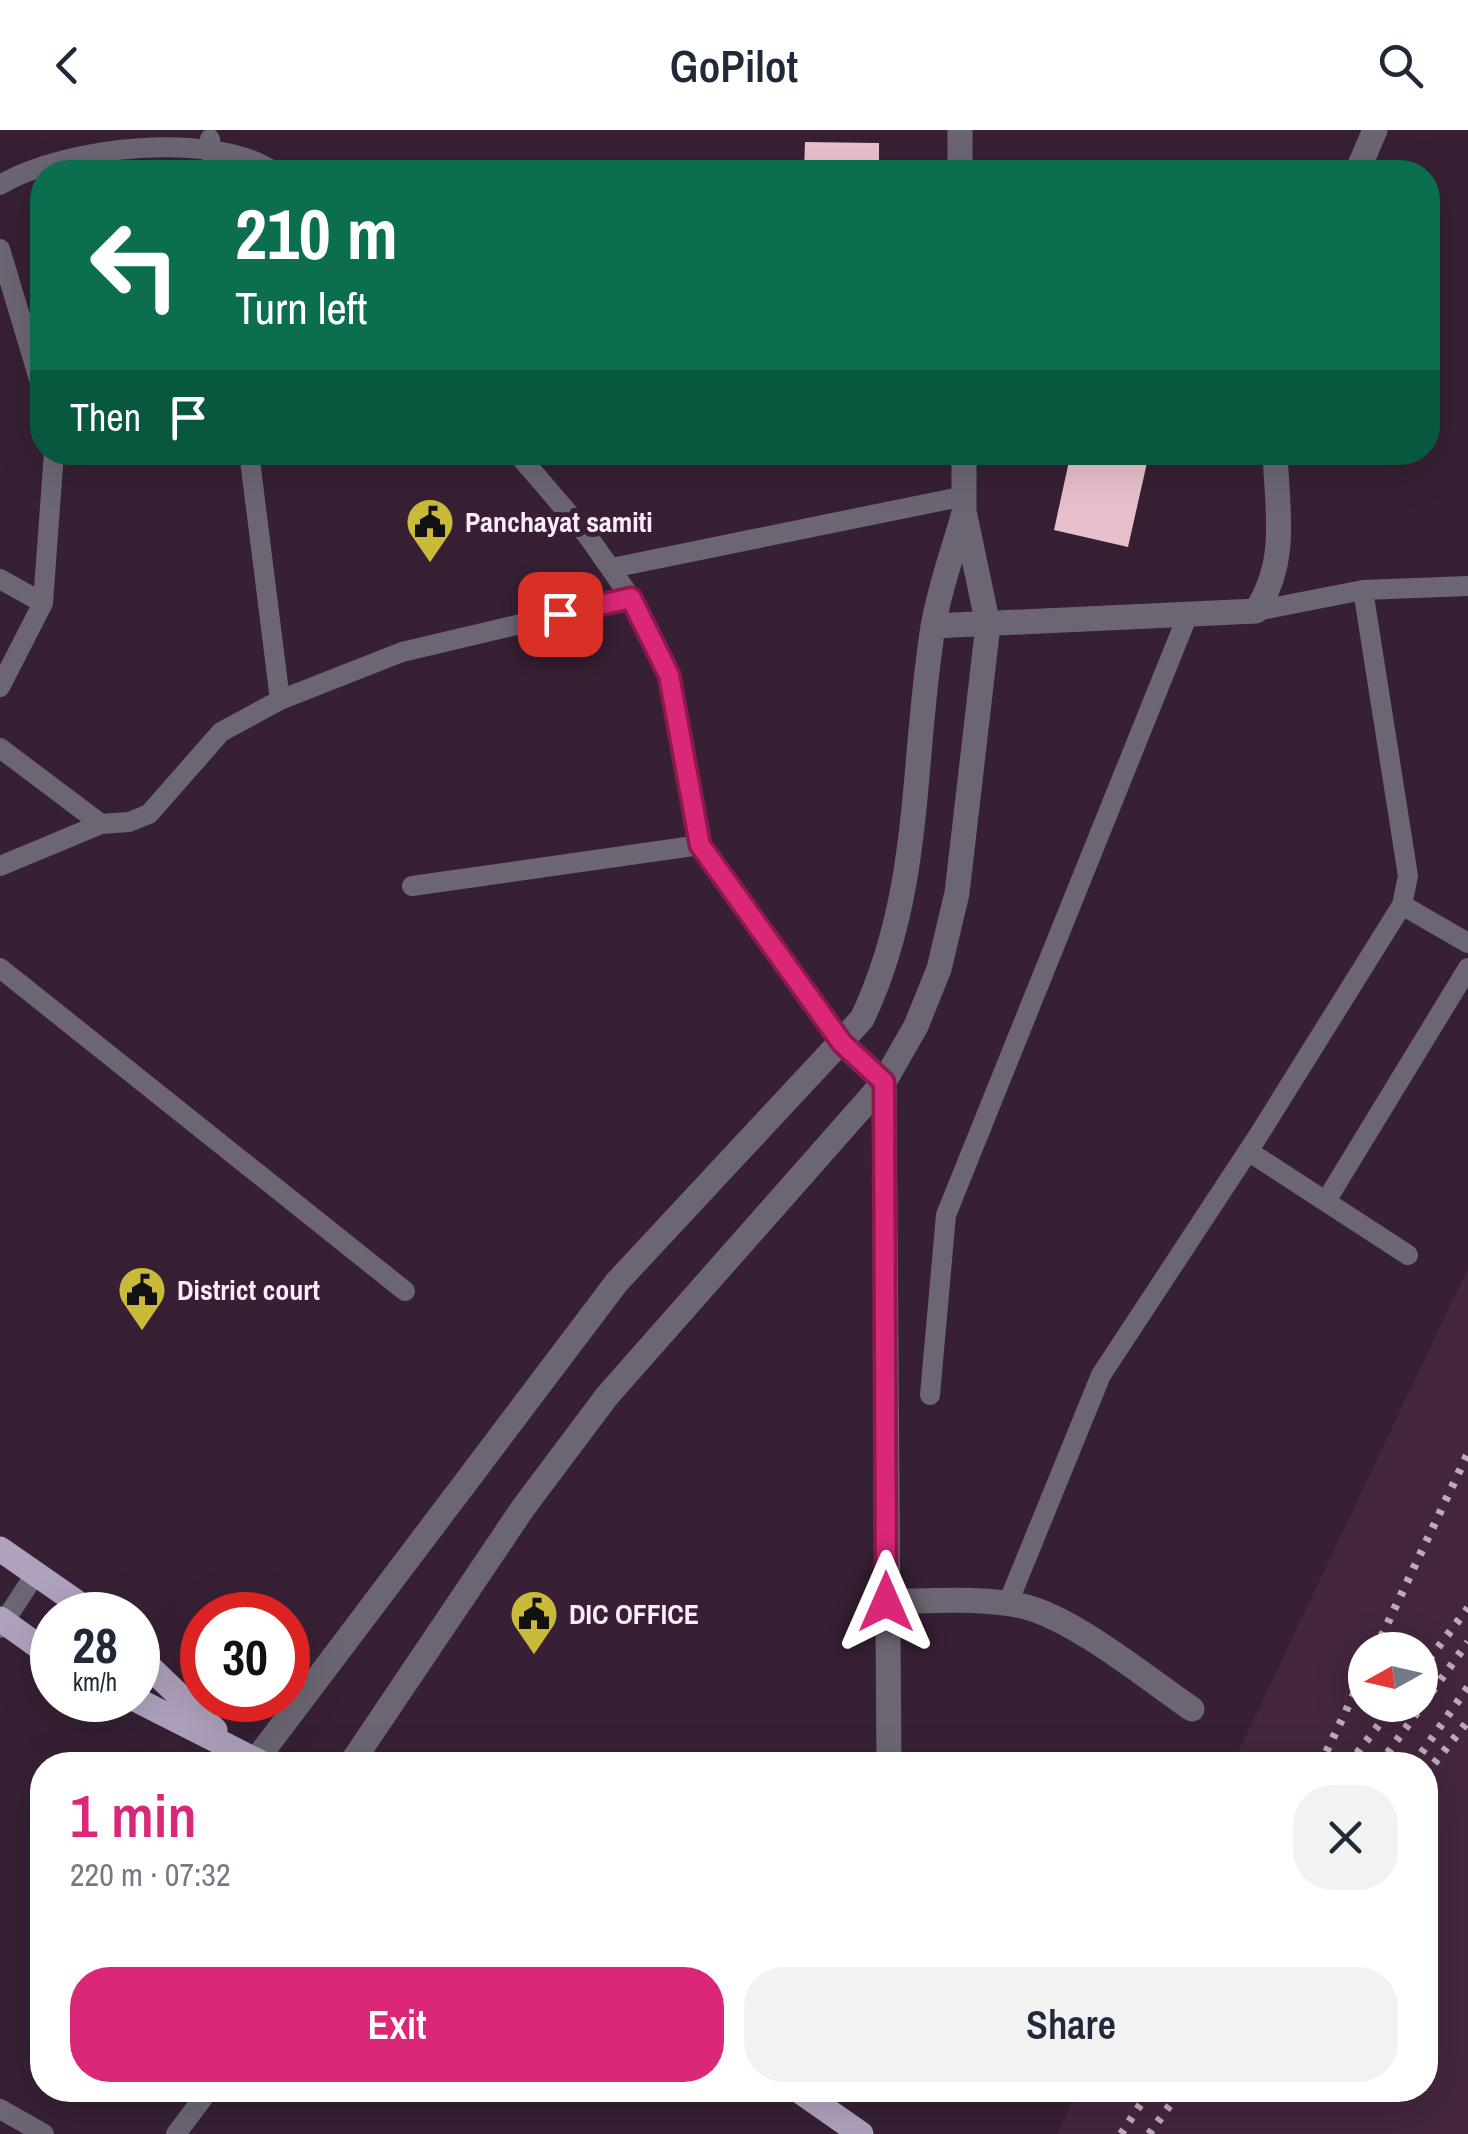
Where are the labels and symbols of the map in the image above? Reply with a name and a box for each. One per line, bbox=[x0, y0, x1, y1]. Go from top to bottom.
public building icon: Panchayat samiti bbox=[404, 496, 456, 564]
place label: Panchayat samiti bbox=[465, 503, 653, 541]
pin bbox=[518, 572, 603, 657]
public building icon: District court bbox=[116, 1264, 168, 1332]
place label: District court bbox=[177, 1271, 320, 1309]
position arrow bbox=[834, 1550, 938, 1654]
public building icon: DIC OFFICE bbox=[508, 1588, 560, 1656]
speed limit sign: 30 bbox=[180, 1592, 310, 1722]
place label: DIC OFFICE bbox=[569, 1595, 699, 1633]
north arrow bbox=[1348, 1632, 1438, 1722]

